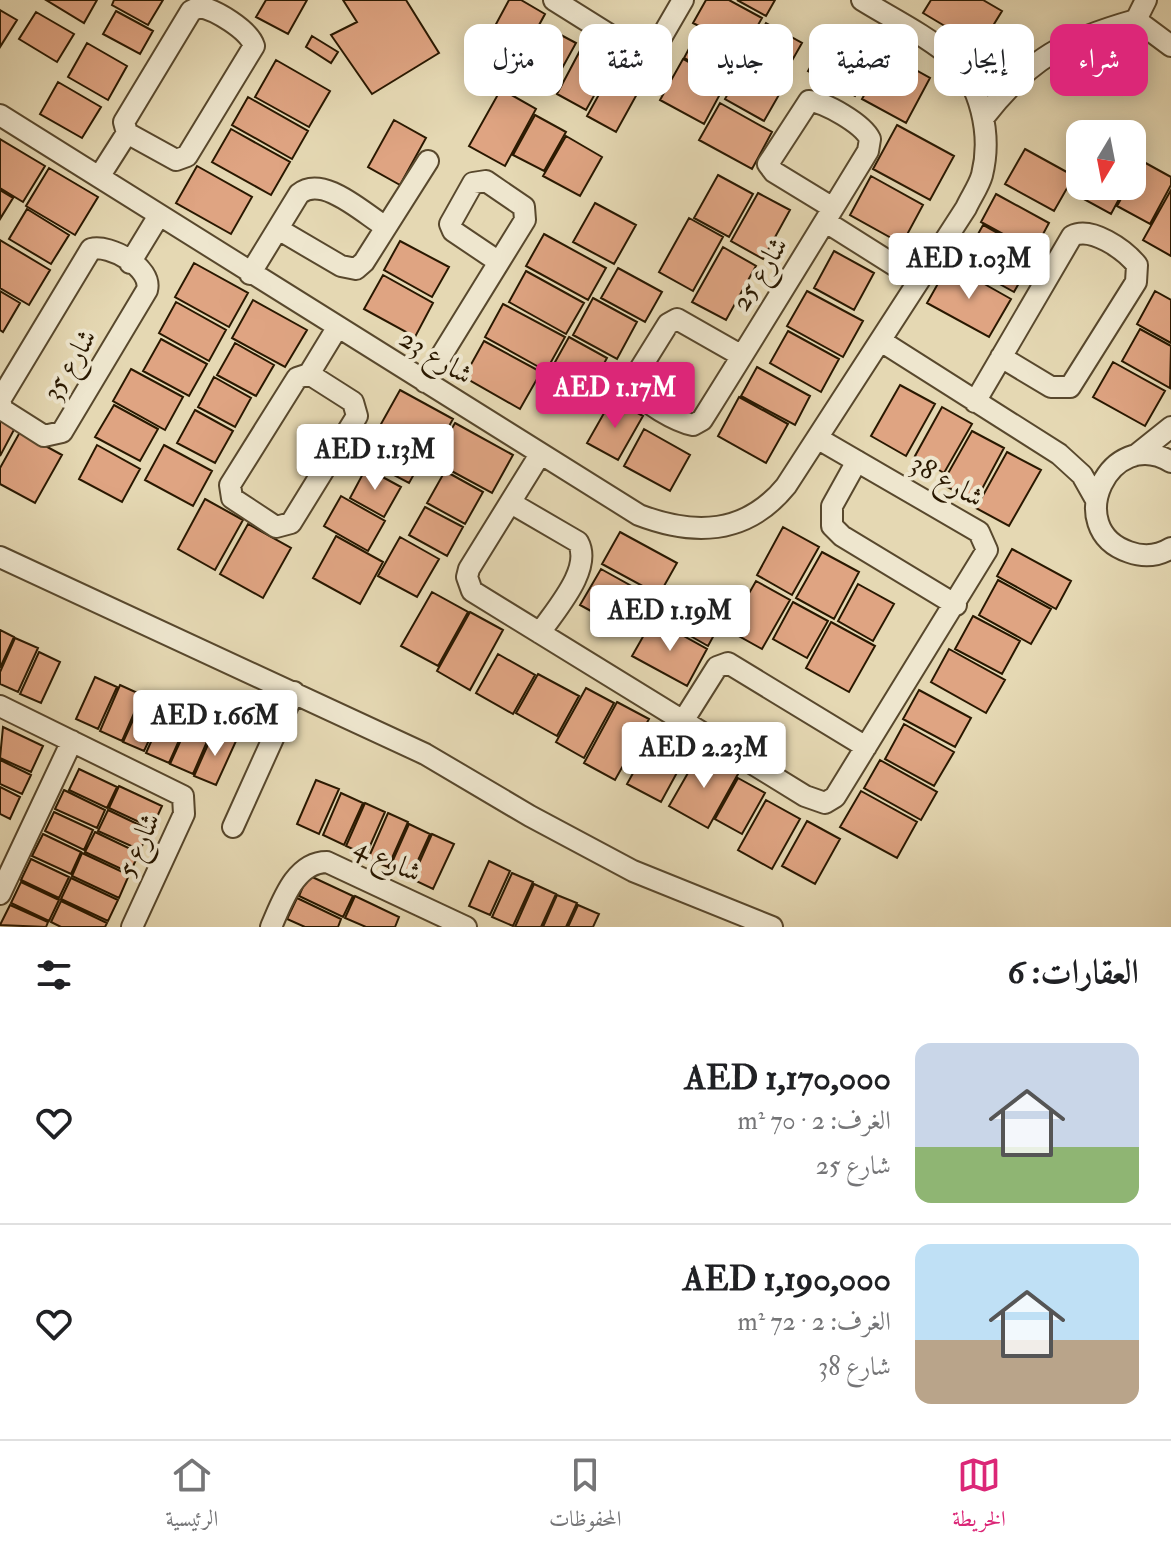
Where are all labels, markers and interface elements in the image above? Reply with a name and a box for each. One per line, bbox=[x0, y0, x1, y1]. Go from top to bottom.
chip: منزل bbox=[464, 24, 563, 96]
chip: شقة bbox=[579, 24, 672, 96]
chip: جديد bbox=[688, 24, 793, 96]
chip: تصفية bbox=[809, 24, 918, 96]
chip: إيجار bbox=[934, 24, 1034, 96]
chip: شراء bbox=[1050, 24, 1148, 96]
north arrow bbox=[1066, 120, 1146, 200]
map controls bbox=[1066, 120, 1146, 200]
street label: شارع 25 bbox=[724, 230, 801, 320]
pin: AED 1.03M bbox=[877, 233, 1061, 301]
text: AED 1.03M bbox=[907, 243, 1031, 275]
street label: شارع 23 bbox=[390, 321, 479, 397]
street label: شارع 35 bbox=[35, 323, 109, 410]
pin: AED 1.17M bbox=[523, 362, 707, 430]
text: AED 1.17M bbox=[554, 372, 676, 404]
pin: AED 1.13M bbox=[283, 424, 467, 492]
text: AED 1.13M bbox=[315, 434, 435, 466]
street label: شارع 38 bbox=[902, 446, 990, 520]
pin: AED 1.19M bbox=[578, 585, 762, 653]
text: AED 1.19M bbox=[608, 595, 732, 627]
pin: AED 1.66M bbox=[123, 690, 307, 758]
text: AED 1.66M bbox=[151, 700, 279, 732]
pin: AED 2.23M bbox=[612, 722, 796, 790]
text: AED 2.23M bbox=[640, 732, 768, 764]
street label: شارع 5 bbox=[109, 807, 173, 885]
street label: شارع 4 bbox=[347, 829, 427, 895]
text: العقارات: 6 bbox=[1007, 951, 1139, 994]
icon: filters bbox=[32, 953, 76, 997]
text: AED 1,170,000 bbox=[684, 1057, 891, 1100]
icon: home bbox=[979, 1075, 1075, 1171]
icon: heart bbox=[32, 1101, 76, 1145]
text: الغرف: 2 · 70 m² bbox=[738, 1105, 891, 1137]
text: شارع 25 bbox=[816, 1150, 891, 1182]
text: AED 1,190,000 bbox=[683, 1258, 891, 1301]
icon: home bbox=[979, 1276, 1075, 1372]
icon: heart bbox=[32, 1302, 76, 1346]
text: الغرف: 2 · 72 m² bbox=[738, 1306, 891, 1338]
text: شارع 38 bbox=[818, 1351, 891, 1383]
tab: الرئيسية bbox=[165, 1453, 218, 1540]
tab: المحفوظات bbox=[549, 1453, 621, 1540]
tab: الخريطة bbox=[952, 1453, 1006, 1540]

